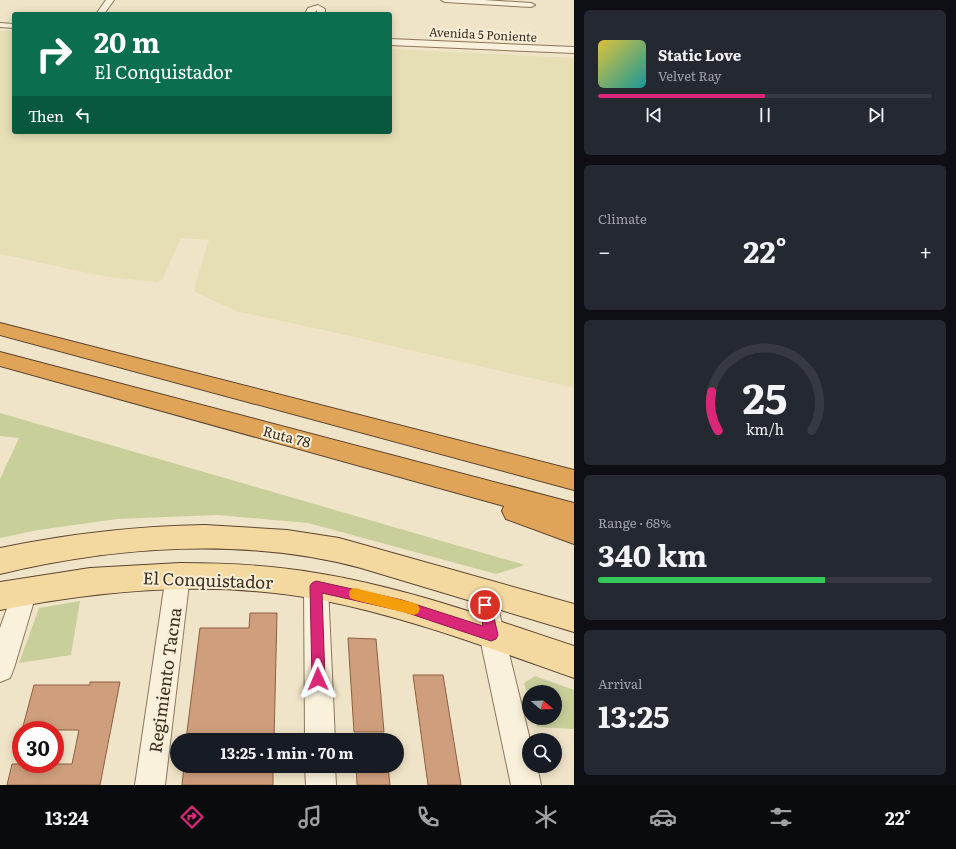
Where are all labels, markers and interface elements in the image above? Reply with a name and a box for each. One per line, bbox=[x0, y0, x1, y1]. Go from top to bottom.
text: 20 m bbox=[94, 20, 160, 62]
street label: Avenida 5 Poniente bbox=[429, 22, 537, 46]
icon: right bbox=[28, 28, 80, 80]
text: Static Love bbox=[658, 43, 741, 66]
text: El Conquistador bbox=[94, 58, 232, 85]
text: Velvet Ray bbox=[658, 66, 722, 85]
text: Then bbox=[28, 104, 64, 127]
icon: left bbox=[72, 104, 94, 126]
icon: previous bbox=[643, 104, 665, 126]
icon: pause bbox=[754, 104, 776, 126]
icon: next bbox=[865, 104, 887, 126]
text: Climate bbox=[598, 209, 647, 228]
text: 22° bbox=[743, 228, 787, 272]
text: − bbox=[598, 234, 611, 267]
text: + bbox=[919, 234, 932, 267]
text: 25 bbox=[743, 364, 787, 426]
text: km/h bbox=[746, 417, 785, 438]
street label: Ruta 78 bbox=[261, 420, 313, 452]
text: Range · 68% bbox=[598, 513, 671, 532]
text: 340 km bbox=[598, 532, 707, 576]
street label: El Conquistador bbox=[142, 564, 274, 594]
pin bbox=[468, 588, 502, 622]
icon: arrive bbox=[474, 594, 496, 616]
street label: Regimiento Tacna bbox=[141, 605, 187, 754]
position arrow bbox=[297, 658, 339, 700]
text: Arrival bbox=[598, 674, 642, 693]
north arrow bbox=[522, 685, 562, 725]
map controls bbox=[522, 685, 562, 773]
text: 13:25 bbox=[598, 693, 669, 737]
speed limit sign: 30 bbox=[12, 721, 64, 773]
button: search bbox=[522, 733, 562, 773]
text: 13:25 · 1 min · 70 m bbox=[221, 741, 353, 764]
icon: directions bbox=[178, 803, 206, 831]
icon: music bbox=[296, 803, 324, 831]
icon: phone bbox=[414, 803, 442, 831]
icon: climate bbox=[532, 803, 560, 831]
icon: car bbox=[649, 803, 677, 831]
icon: filters bbox=[767, 803, 795, 831]
text: 13:24 bbox=[45, 804, 89, 831]
text: 22° bbox=[885, 804, 911, 831]

